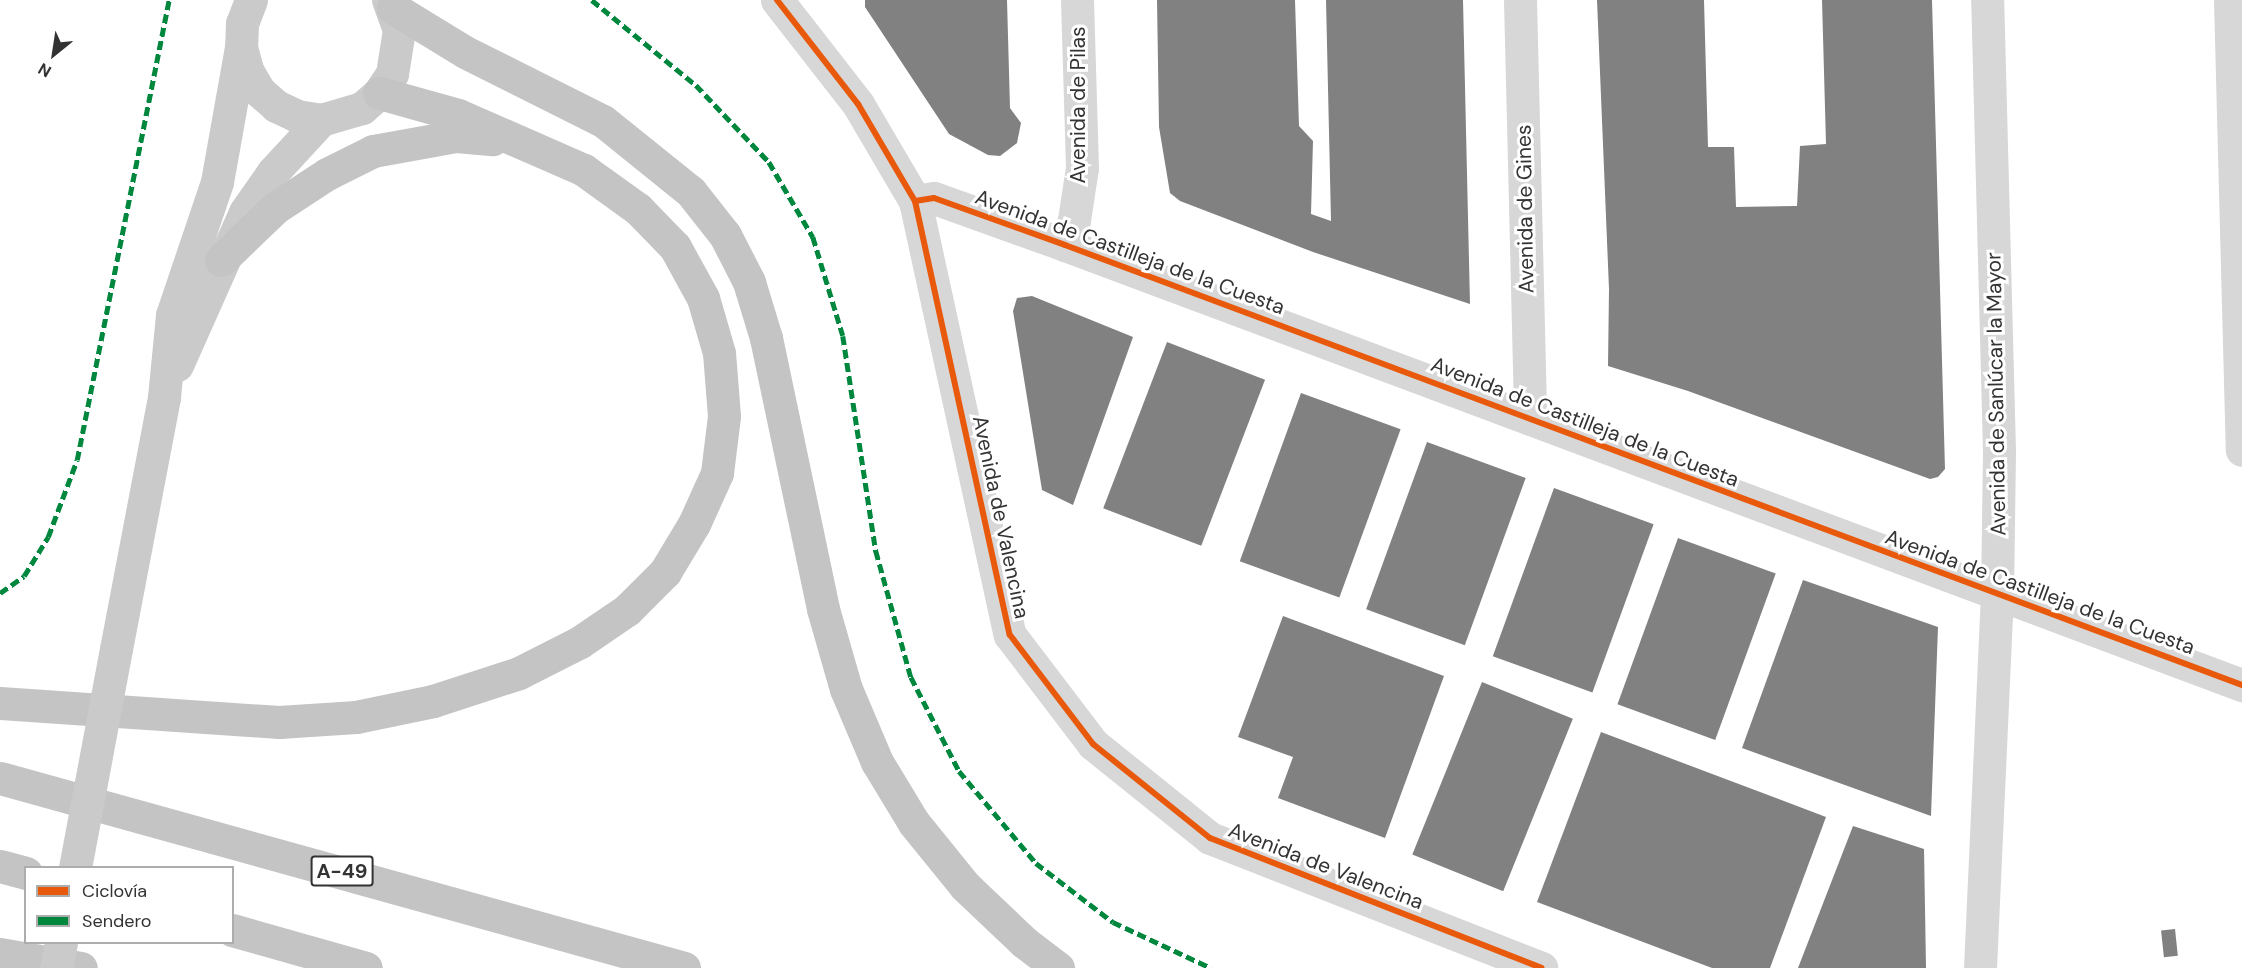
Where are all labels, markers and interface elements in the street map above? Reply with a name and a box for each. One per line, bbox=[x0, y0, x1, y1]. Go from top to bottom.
north arrow bbox=[24, 24, 84, 84]
street label: Avenida de Pilas bbox=[1065, 26, 1091, 184]
text: N bbox=[34, 58, 55, 82]
street label: Avenida de Gines bbox=[1511, 124, 1539, 294]
street label: Avenida de Castilleja de la Cuesta bbox=[972, 184, 1288, 320]
street label: Avenida de Sanlúcar la Mayor bbox=[1981, 252, 2011, 536]
street label: Avenida de Castilleja de la Cuesta bbox=[1428, 352, 1742, 492]
street label: Avenida de Valencina bbox=[967, 413, 1035, 621]
street label: Avenida de Castilleja de la Cuesta bbox=[1882, 524, 2198, 660]
street label: Avenida de Valencina bbox=[1225, 817, 1427, 915]
road number: A-49 bbox=[310, 854, 374, 888]
legend bbox=[24, 866, 234, 944]
text: Ciclovía bbox=[82, 879, 147, 903]
text: Sendero bbox=[82, 909, 152, 933]

